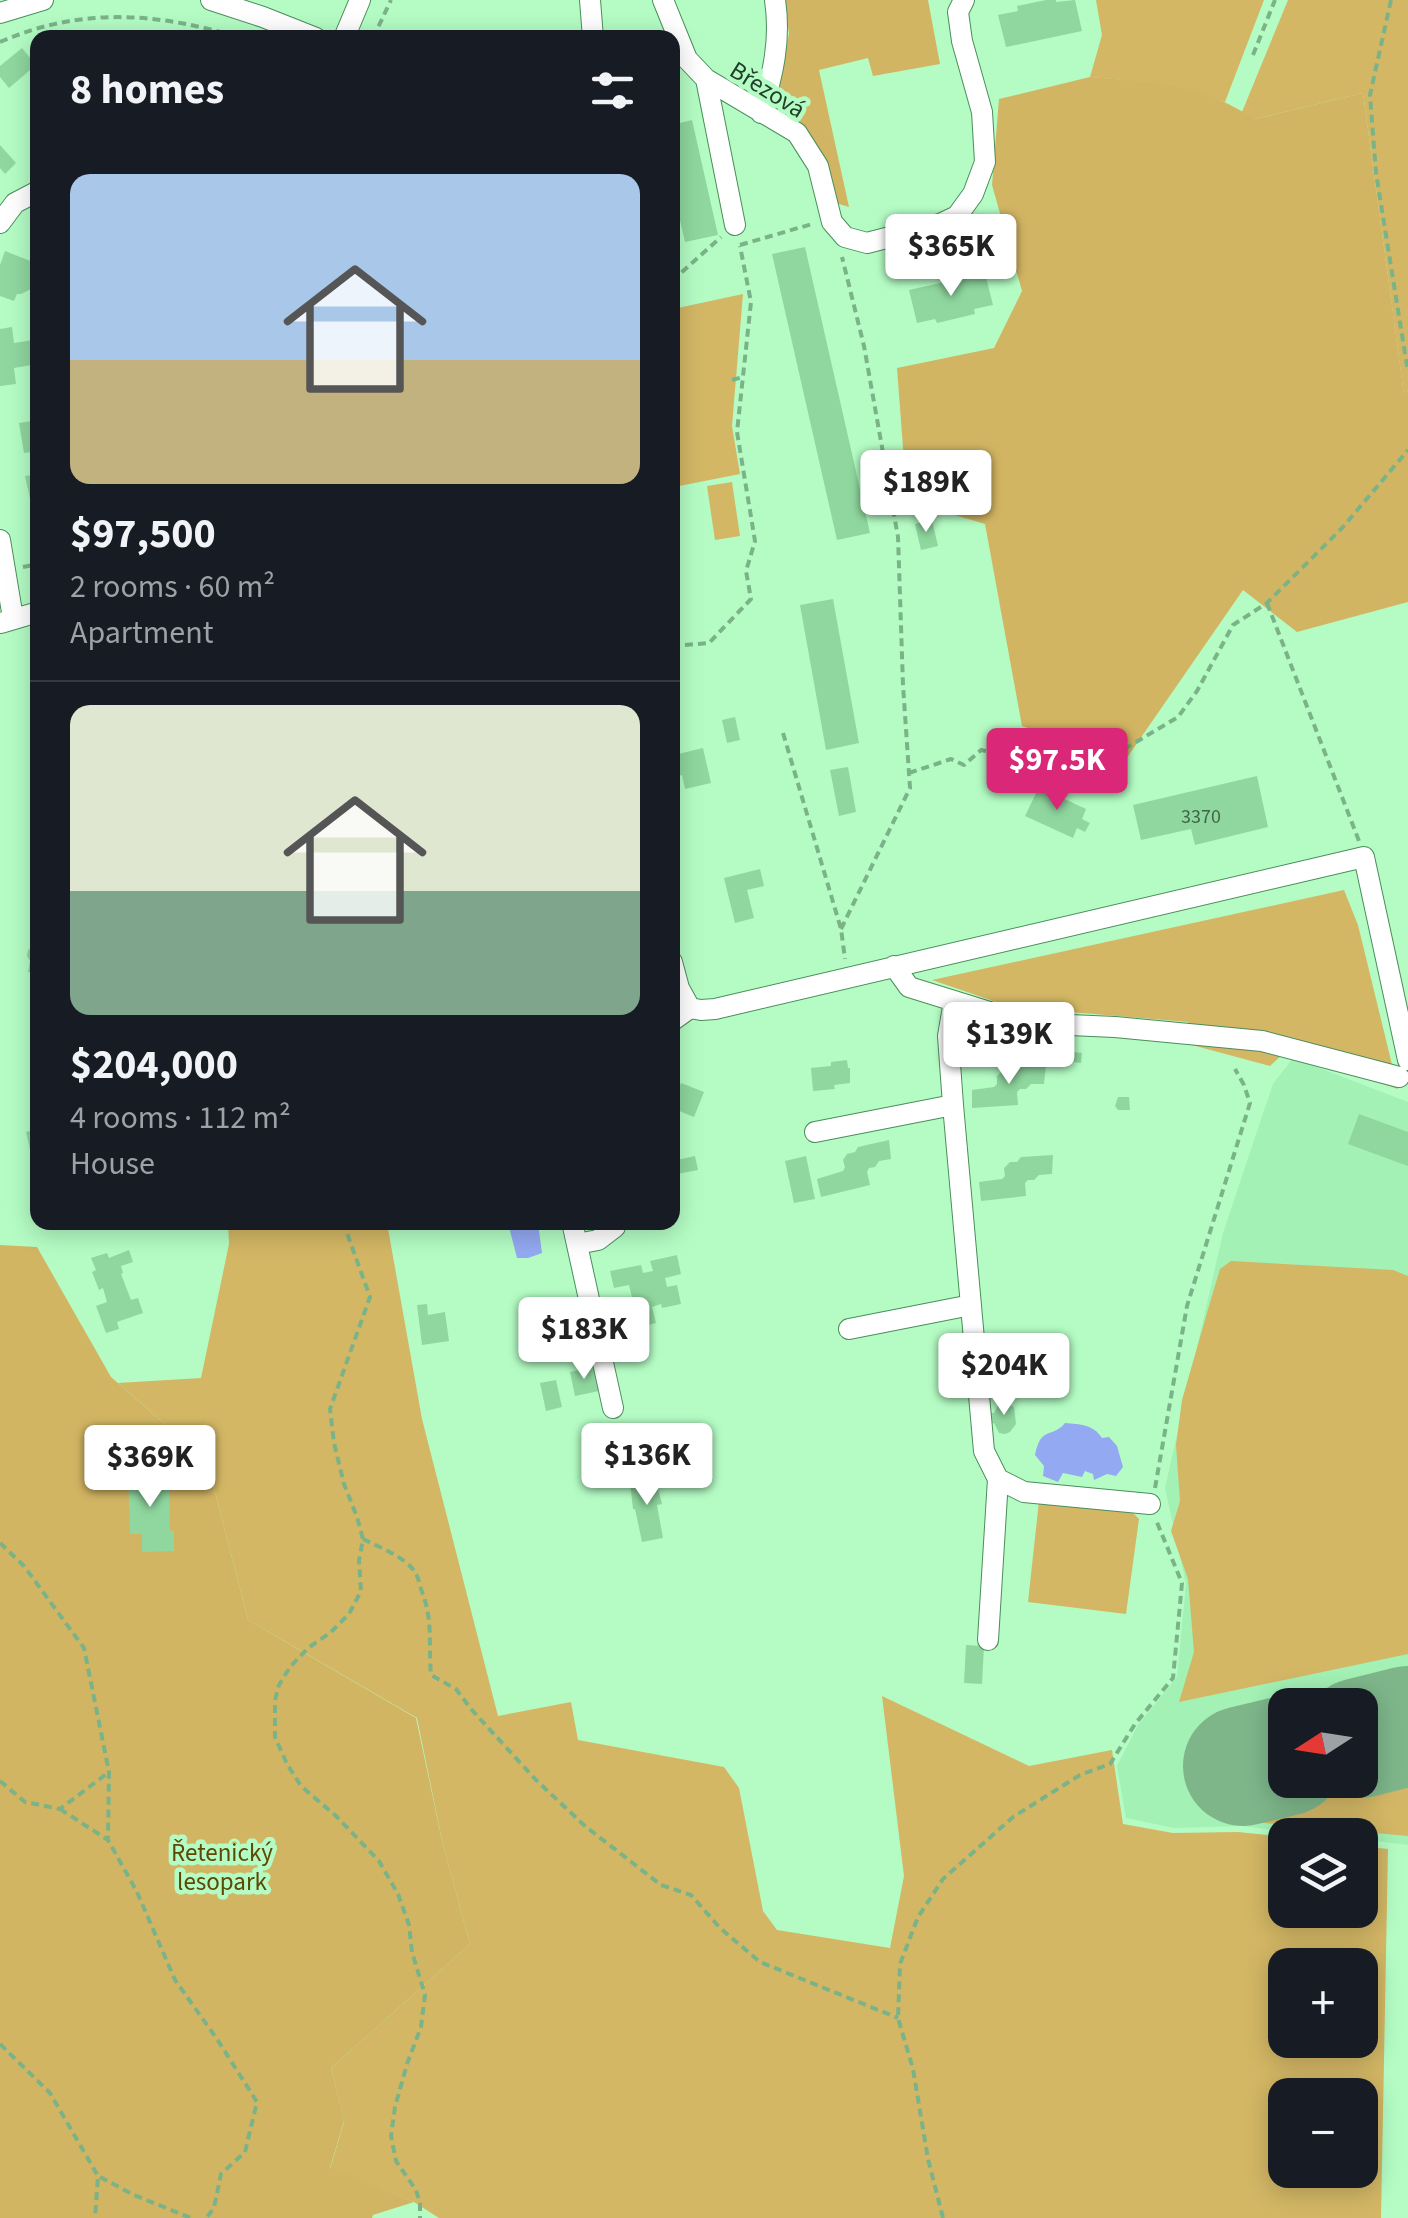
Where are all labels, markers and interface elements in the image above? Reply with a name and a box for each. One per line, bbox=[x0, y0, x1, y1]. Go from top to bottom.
street label: Březová bbox=[723, 53, 812, 127]
text: 8 homes bbox=[70, 60, 224, 120]
icon: filters bbox=[585, 63, 640, 118]
pin: $365K bbox=[881, 214, 1021, 299]
text: $365K bbox=[907, 223, 995, 269]
icon: home bbox=[265, 239, 445, 419]
pin: $189K bbox=[856, 450, 996, 535]
text: $189K bbox=[882, 459, 970, 505]
text: $97,500 bbox=[70, 504, 216, 564]
text: 2 rooms · 60 m² bbox=[70, 564, 275, 610]
text: Apartment bbox=[70, 610, 213, 656]
pin: $97.5K bbox=[976, 728, 1138, 813]
text: $97.5K bbox=[1009, 737, 1105, 783]
icon: home bbox=[265, 770, 445, 950]
house number: 3370 bbox=[1181, 803, 1221, 831]
pin: $139K bbox=[939, 1002, 1079, 1087]
text: $139K bbox=[965, 1011, 1053, 1057]
text: $204,000 bbox=[70, 1035, 238, 1095]
text: 4 rooms · 112 m² bbox=[70, 1095, 291, 1141]
text: House bbox=[70, 1141, 155, 1187]
pin: $183K bbox=[514, 1297, 654, 1382]
text: $183K bbox=[540, 1306, 628, 1352]
pin: $204K bbox=[934, 1333, 1074, 1418]
text: $204K bbox=[960, 1342, 1048, 1388]
pin: $136K bbox=[577, 1423, 717, 1508]
pin: $369K bbox=[80, 1425, 220, 1510]
text: $136K bbox=[603, 1432, 691, 1478]
text: $369K bbox=[106, 1434, 194, 1480]
north arrow bbox=[1268, 1688, 1378, 1798]
map controls bbox=[1268, 1688, 1378, 2188]
button: layers bbox=[1268, 1818, 1378, 1928]
park label: Řetenický lesopark bbox=[171, 1835, 273, 1900]
button: + bbox=[1268, 1948, 1378, 2058]
button: − bbox=[1268, 2078, 1378, 2188]

